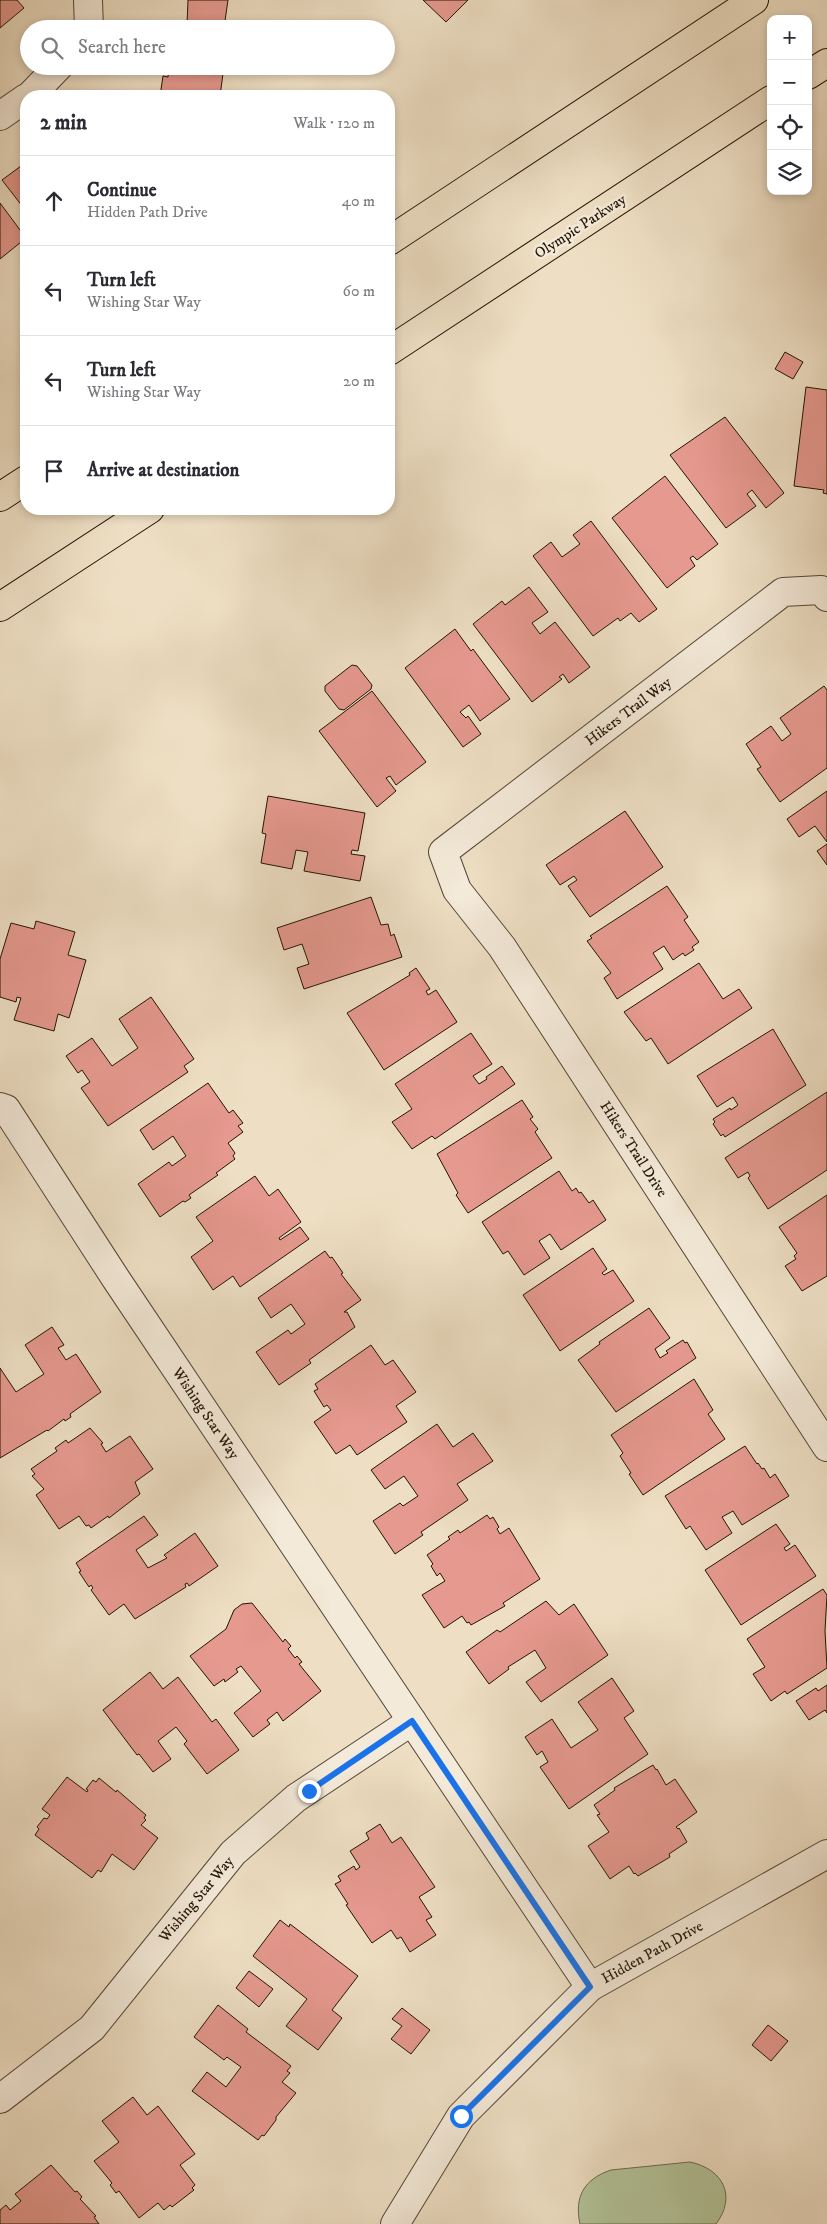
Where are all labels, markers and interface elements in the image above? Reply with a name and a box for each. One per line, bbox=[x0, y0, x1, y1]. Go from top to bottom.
map controls bbox=[767, 15, 812, 195]
button: + bbox=[767, 15, 812, 60]
search box bbox=[20, 20, 395, 75]
icon: search bbox=[38, 34, 66, 62]
text: Search here bbox=[78, 36, 166, 59]
button: − bbox=[767, 60, 812, 105]
button: locate bbox=[767, 105, 812, 150]
text: 2 min bbox=[40, 110, 87, 136]
text: Walk · 120 m bbox=[293, 113, 375, 133]
button: layers bbox=[767, 150, 812, 195]
text: Continue bbox=[87, 179, 157, 202]
icon: ahead bbox=[40, 187, 68, 215]
street label: Olympic Parkway bbox=[531, 189, 630, 263]
text: 40 m bbox=[342, 191, 375, 211]
text: Hidden Path Drive bbox=[87, 202, 208, 222]
text: Turn left bbox=[87, 269, 156, 292]
icon: left bbox=[40, 277, 68, 305]
text: 60 m bbox=[343, 281, 375, 301]
text: Wishing Star Way bbox=[87, 292, 201, 312]
text: Turn left bbox=[87, 359, 156, 382]
icon: left bbox=[40, 367, 68, 395]
text: 20 m bbox=[343, 371, 375, 391]
text: Wishing Star Way bbox=[87, 382, 201, 402]
icon: arrive bbox=[40, 457, 68, 485]
text: Arrive at destination bbox=[87, 459, 239, 482]
street label: Hikers Trail Way bbox=[581, 672, 676, 750]
street label: Hikers Trail Drive bbox=[596, 1098, 672, 1201]
street label: Wishing Star Way bbox=[167, 1363, 244, 1464]
route end bbox=[298, 1780, 321, 1803]
street label: Wishing Star Way bbox=[154, 1852, 239, 1947]
street label: Hidden Path Drive bbox=[598, 1917, 706, 1988]
route start bbox=[450, 2105, 473, 2128]

